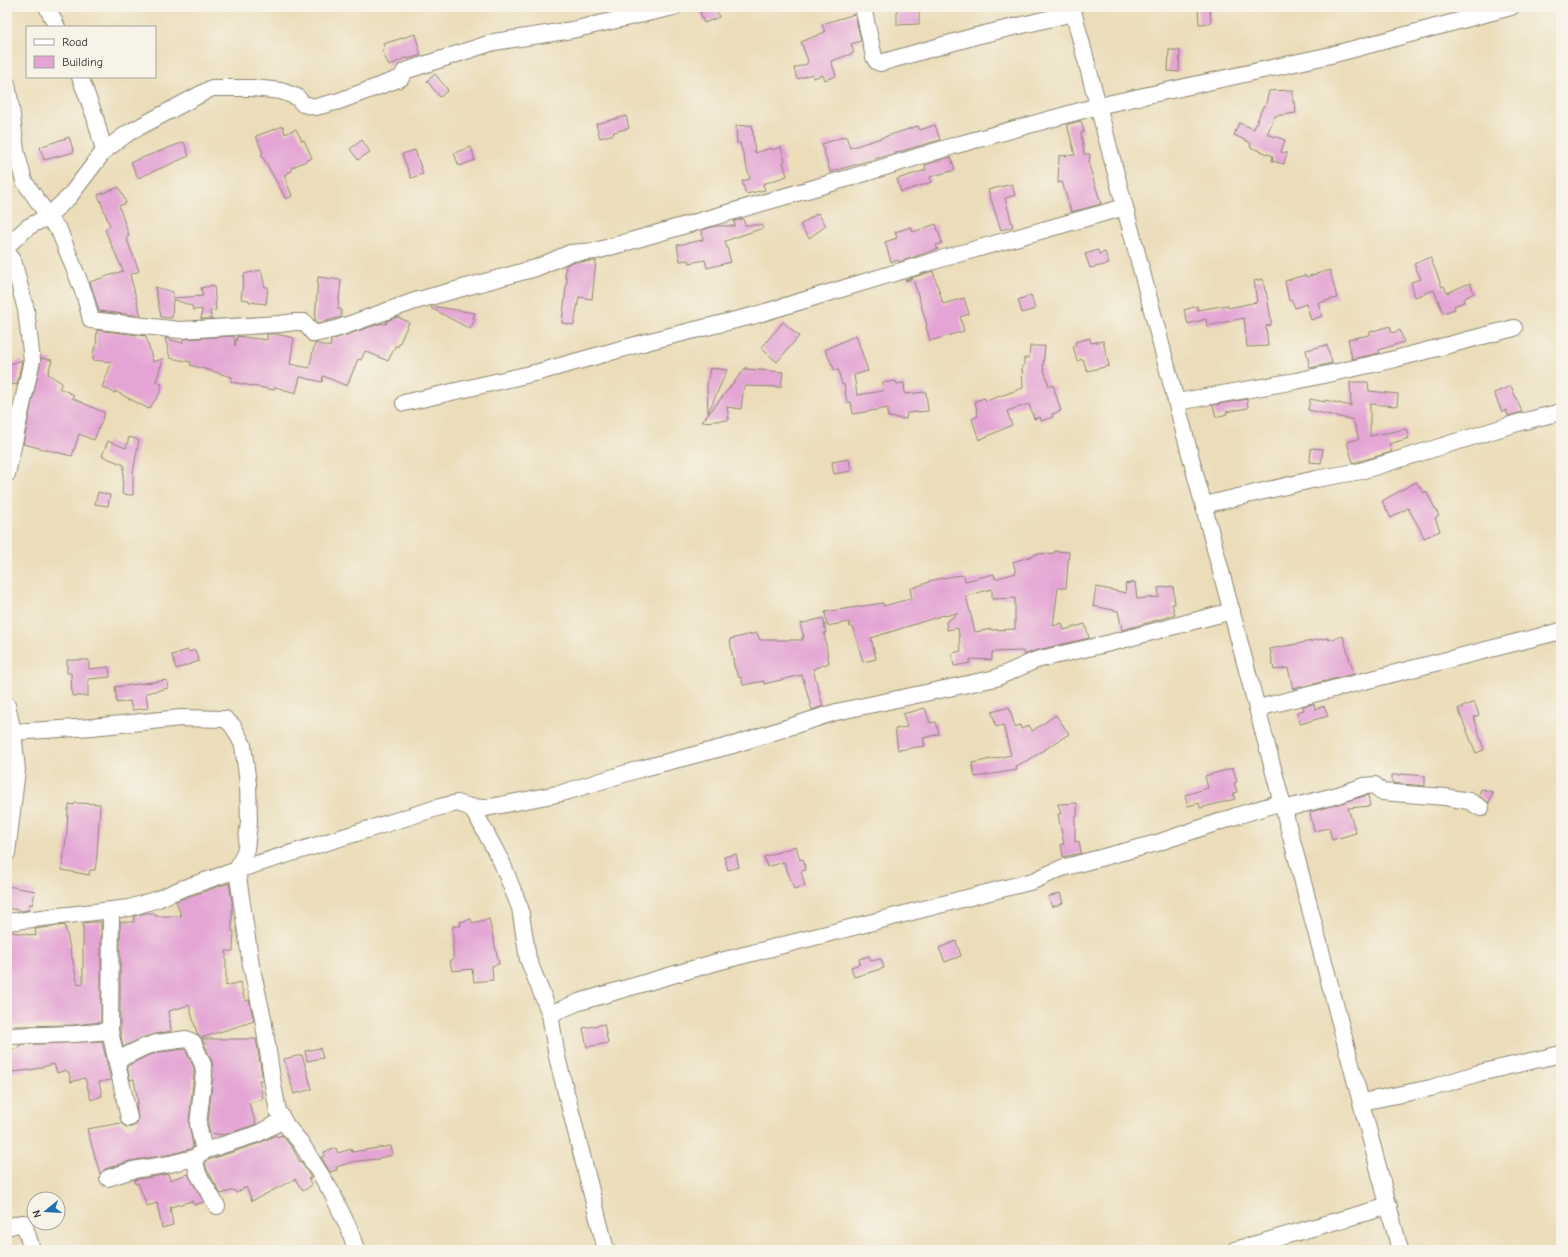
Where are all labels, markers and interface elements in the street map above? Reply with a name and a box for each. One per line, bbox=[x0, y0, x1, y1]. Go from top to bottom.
legend bbox=[26, 26, 156, 78]
text: Road bbox=[62, 35, 88, 49]
text: Building bbox=[62, 55, 103, 69]
north arrow bbox=[26, 1191, 66, 1231]
text: N bbox=[30, 1209, 44, 1219]

